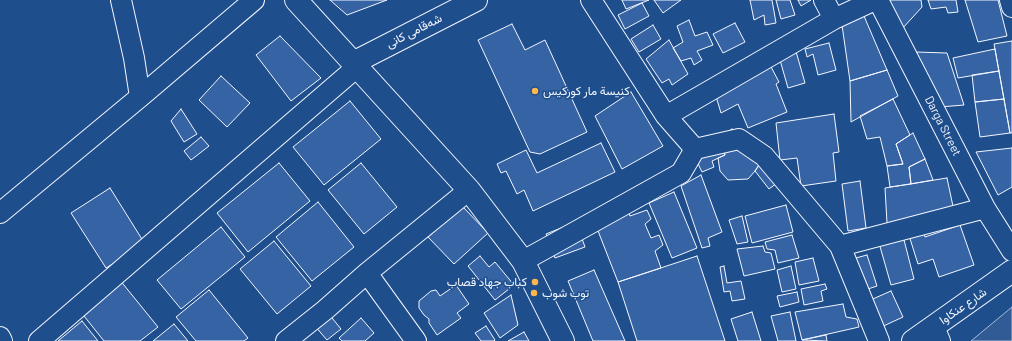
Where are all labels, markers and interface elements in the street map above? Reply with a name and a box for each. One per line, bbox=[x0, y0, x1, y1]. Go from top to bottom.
street label: شەقامی کانی bbox=[384, 11, 444, 51]
place label: كنيسة مار كوركيس bbox=[543, 84, 630, 98]
marker: كنيسة مار كوركيس bbox=[530, 86, 540, 96]
street label: Darga Street bbox=[922, 94, 964, 158]
place label: كباب جهاد قصاب bbox=[447, 275, 527, 289]
marker: كباب جهاد قصاب bbox=[530, 277, 540, 287]
street label: شارع عنكاوا bbox=[937, 285, 989, 327]
place label: توب شوب bbox=[542, 286, 589, 300]
marker: توب شوب bbox=[529, 288, 539, 298]

